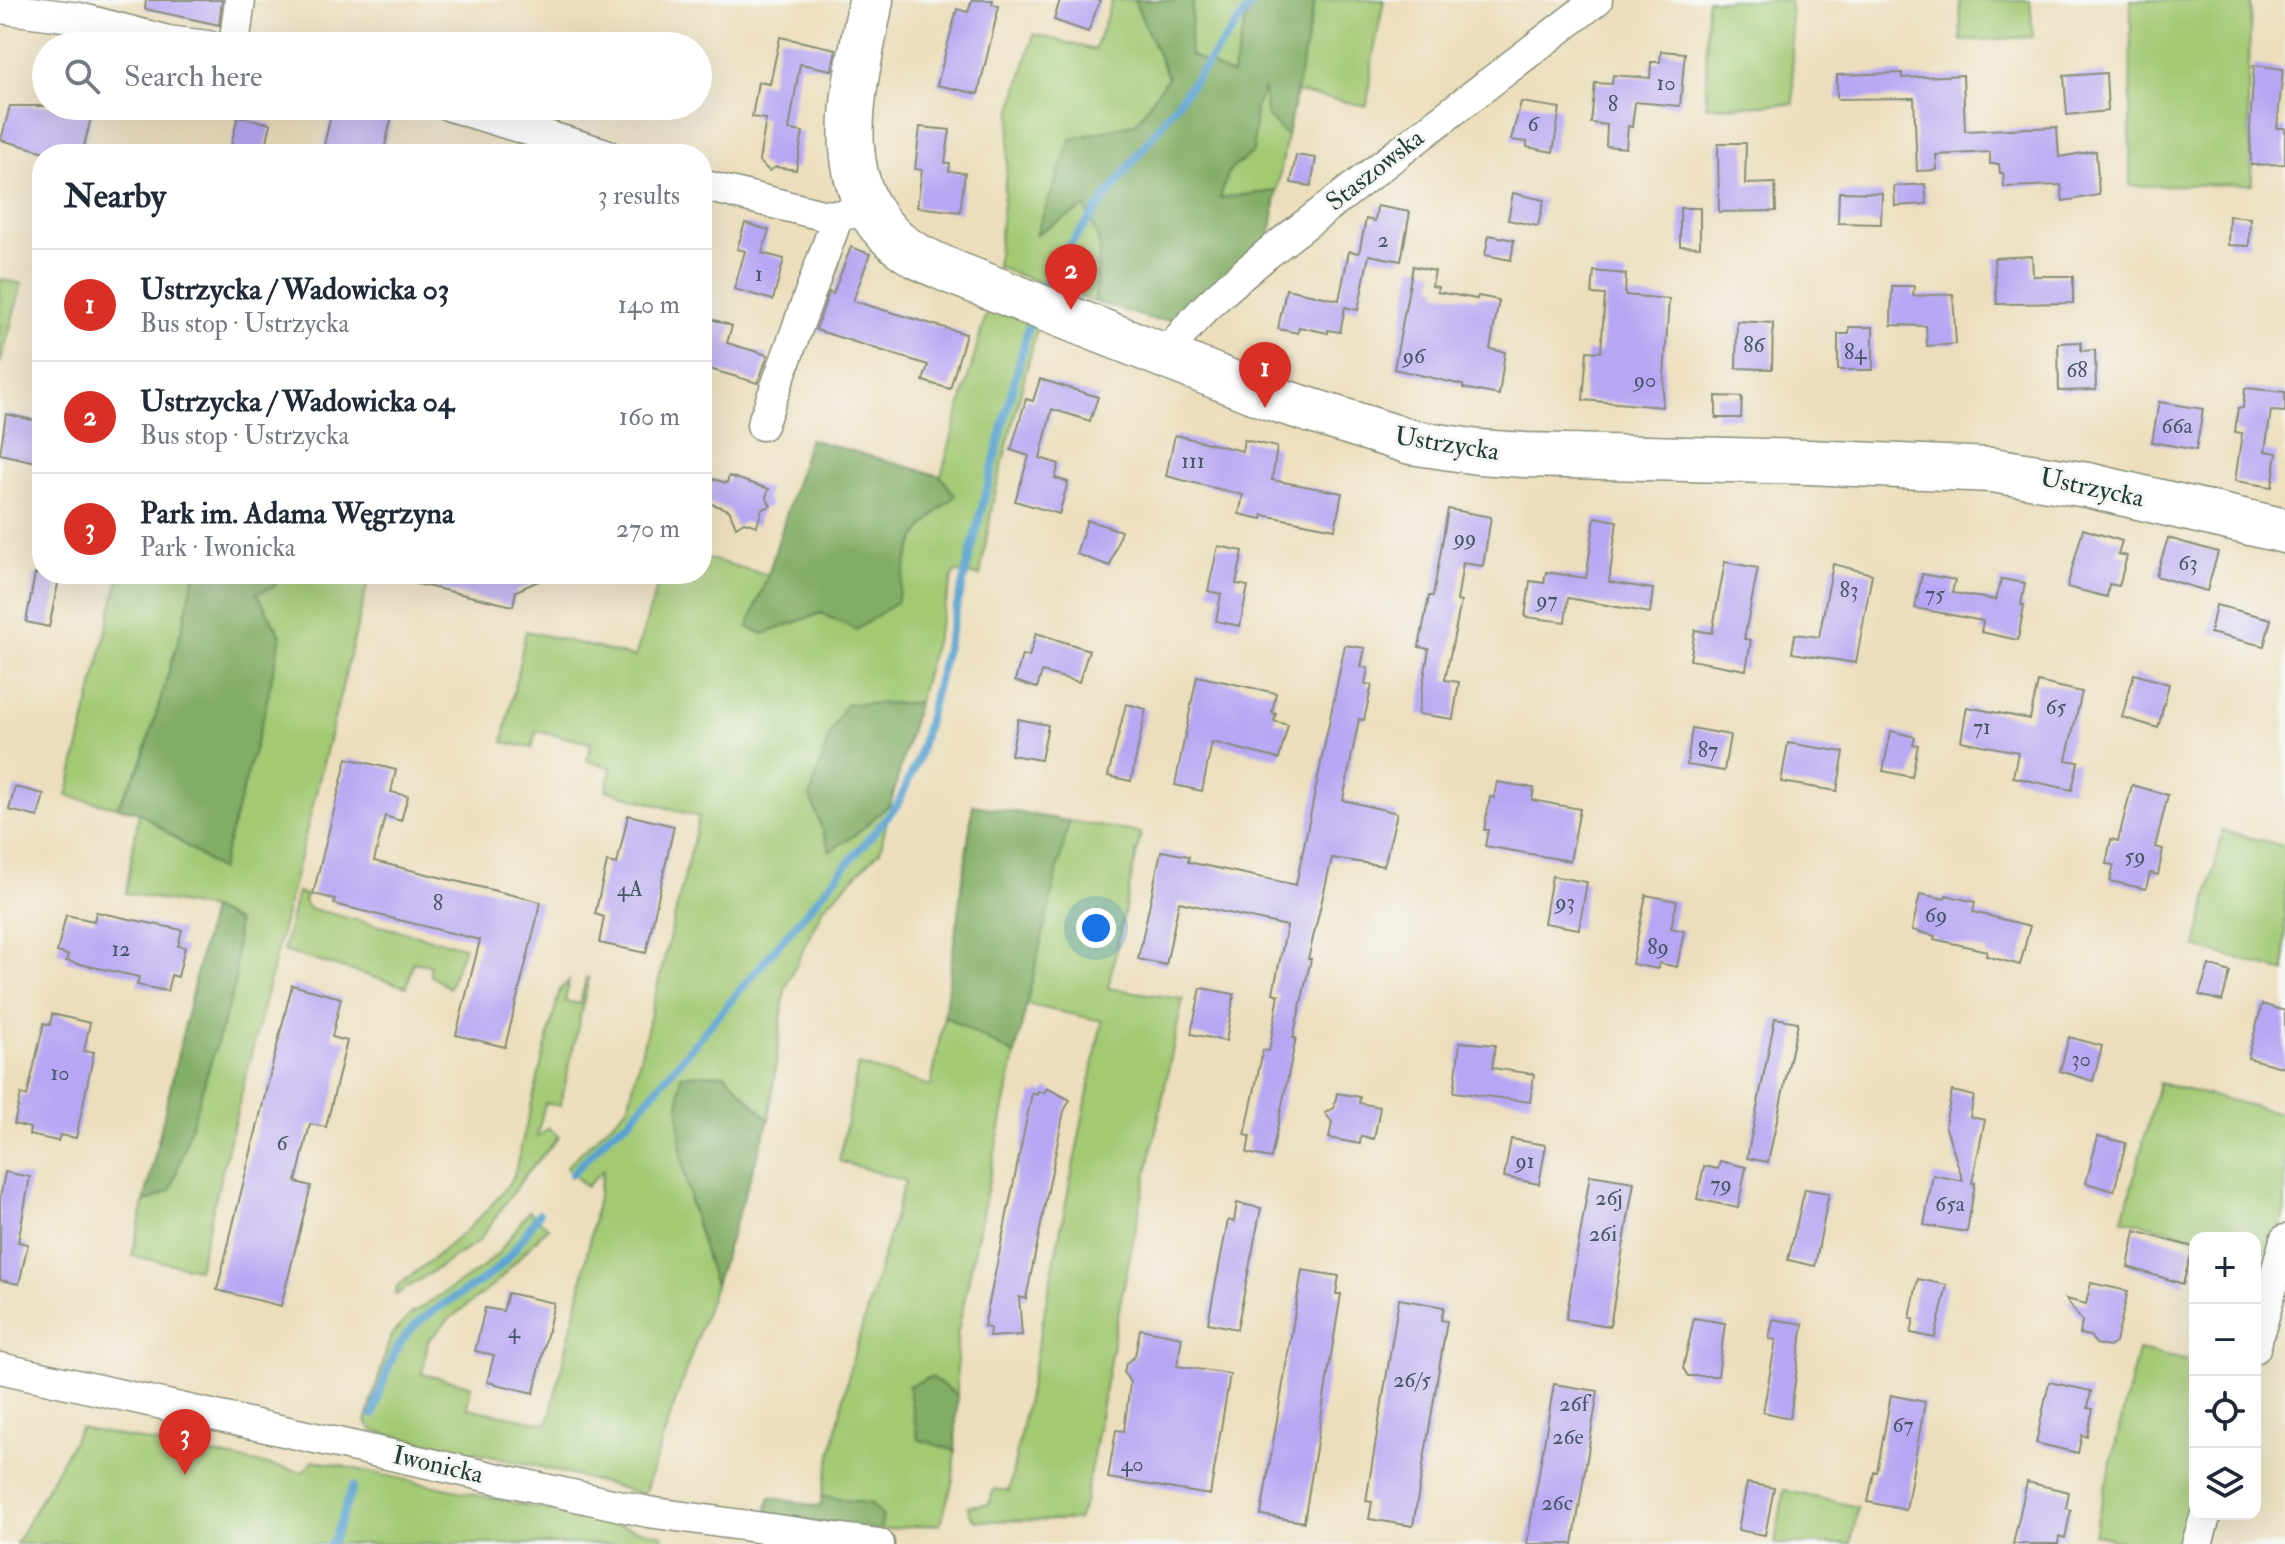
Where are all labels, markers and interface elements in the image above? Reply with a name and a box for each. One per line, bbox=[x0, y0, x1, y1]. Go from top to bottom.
search box bbox=[32, 32, 712, 120]
icon: search bbox=[60, 54, 104, 98]
text: Search here bbox=[124, 58, 263, 95]
house number: 10 bbox=[1656, 69, 1676, 97]
house number: 8 bbox=[1608, 90, 1618, 118]
house number: 6 bbox=[1527, 110, 1540, 138]
street label: Staszowska bbox=[1320, 122, 1431, 218]
text: Nearby bbox=[64, 175, 166, 218]
text: 3 results bbox=[598, 180, 680, 212]
house number: 2 bbox=[1377, 226, 1389, 254]
pin: 2 bbox=[1045, 244, 1097, 310]
house number: 1 bbox=[755, 260, 763, 288]
text: Ustrzycka / Wadowicka 03 bbox=[140, 271, 449, 308]
text: 1 bbox=[85, 289, 95, 321]
text: 140 m bbox=[618, 289, 680, 321]
text: Bus stop · Ustrzycka bbox=[140, 308, 349, 340]
house number: 86 bbox=[1743, 331, 1767, 359]
house number: 84 bbox=[1844, 338, 1867, 366]
pin: 1 bbox=[1239, 342, 1291, 408]
house number: 96 bbox=[1401, 342, 1427, 370]
house number: 68 bbox=[2066, 356, 2088, 384]
house number: 90 bbox=[1632, 366, 1656, 394]
text: Ustrzycka / Wadowicka 04 bbox=[140, 383, 454, 420]
text: 2 bbox=[83, 401, 97, 433]
text: 160 m bbox=[619, 401, 680, 433]
house number: 66a bbox=[2161, 412, 2194, 440]
text: Bus stop · Ustrzycka bbox=[140, 420, 349, 452]
street label: Ustrzycka bbox=[1392, 420, 1502, 468]
house number: 111 bbox=[1181, 447, 1205, 475]
street label: Ustrzycka bbox=[2037, 461, 2147, 515]
text: Park im. Adama Węgrzyna bbox=[140, 495, 454, 532]
text: 3 bbox=[85, 513, 95, 545]
text: 270 m bbox=[616, 513, 680, 545]
house number: 99 bbox=[1452, 524, 1476, 552]
text: Park · Iwonicka bbox=[140, 532, 295, 564]
house number: 63 bbox=[2178, 549, 2198, 577]
house number: 83 bbox=[1840, 576, 1858, 604]
house number: 75 bbox=[1925, 580, 1945, 608]
house number: 97 bbox=[1534, 586, 1558, 614]
house number: 65 bbox=[2046, 693, 2067, 721]
house number: 71 bbox=[1973, 713, 1991, 741]
house number: 87 bbox=[1698, 736, 1718, 764]
house number: 59 bbox=[2125, 842, 2145, 870]
house number: 4A bbox=[617, 875, 643, 903]
house number: 93 bbox=[1553, 888, 1575, 916]
house number: 8 bbox=[433, 889, 443, 917]
house number: 69 bbox=[1925, 901, 1947, 929]
your location bbox=[1076, 908, 1116, 948]
house number: 89 bbox=[1647, 933, 1669, 961]
house number: 12 bbox=[111, 935, 131, 963]
house number: 30 bbox=[2071, 1045, 2091, 1073]
house number: 10 bbox=[50, 1059, 70, 1087]
house number: 6 bbox=[276, 1129, 289, 1157]
house number: 91 bbox=[1513, 1147, 1535, 1175]
house number: 79 bbox=[1710, 1170, 1732, 1198]
house number: 26j bbox=[1595, 1184, 1623, 1212]
house number: 65a bbox=[1935, 1190, 1966, 1218]
house number: 26i bbox=[1589, 1220, 1617, 1248]
map controls bbox=[2189, 1232, 2261, 1520]
button: + bbox=[2189, 1232, 2261, 1304]
button: − bbox=[2189, 1304, 2261, 1376]
house number: 4 bbox=[508, 1317, 521, 1345]
house number: 26/5 bbox=[1393, 1366, 1431, 1394]
button: locate bbox=[2189, 1376, 2261, 1448]
house number: 26f bbox=[1559, 1390, 1592, 1418]
pin: 3 bbox=[159, 1409, 211, 1475]
house number: 67 bbox=[1892, 1411, 1914, 1439]
house number: 26e bbox=[1552, 1423, 1584, 1451]
street label: Iwonicka bbox=[390, 1439, 487, 1491]
button: layers bbox=[2189, 1448, 2261, 1520]
house number: 40 bbox=[1120, 1450, 1144, 1478]
house number: 26c bbox=[1541, 1489, 1573, 1517]

